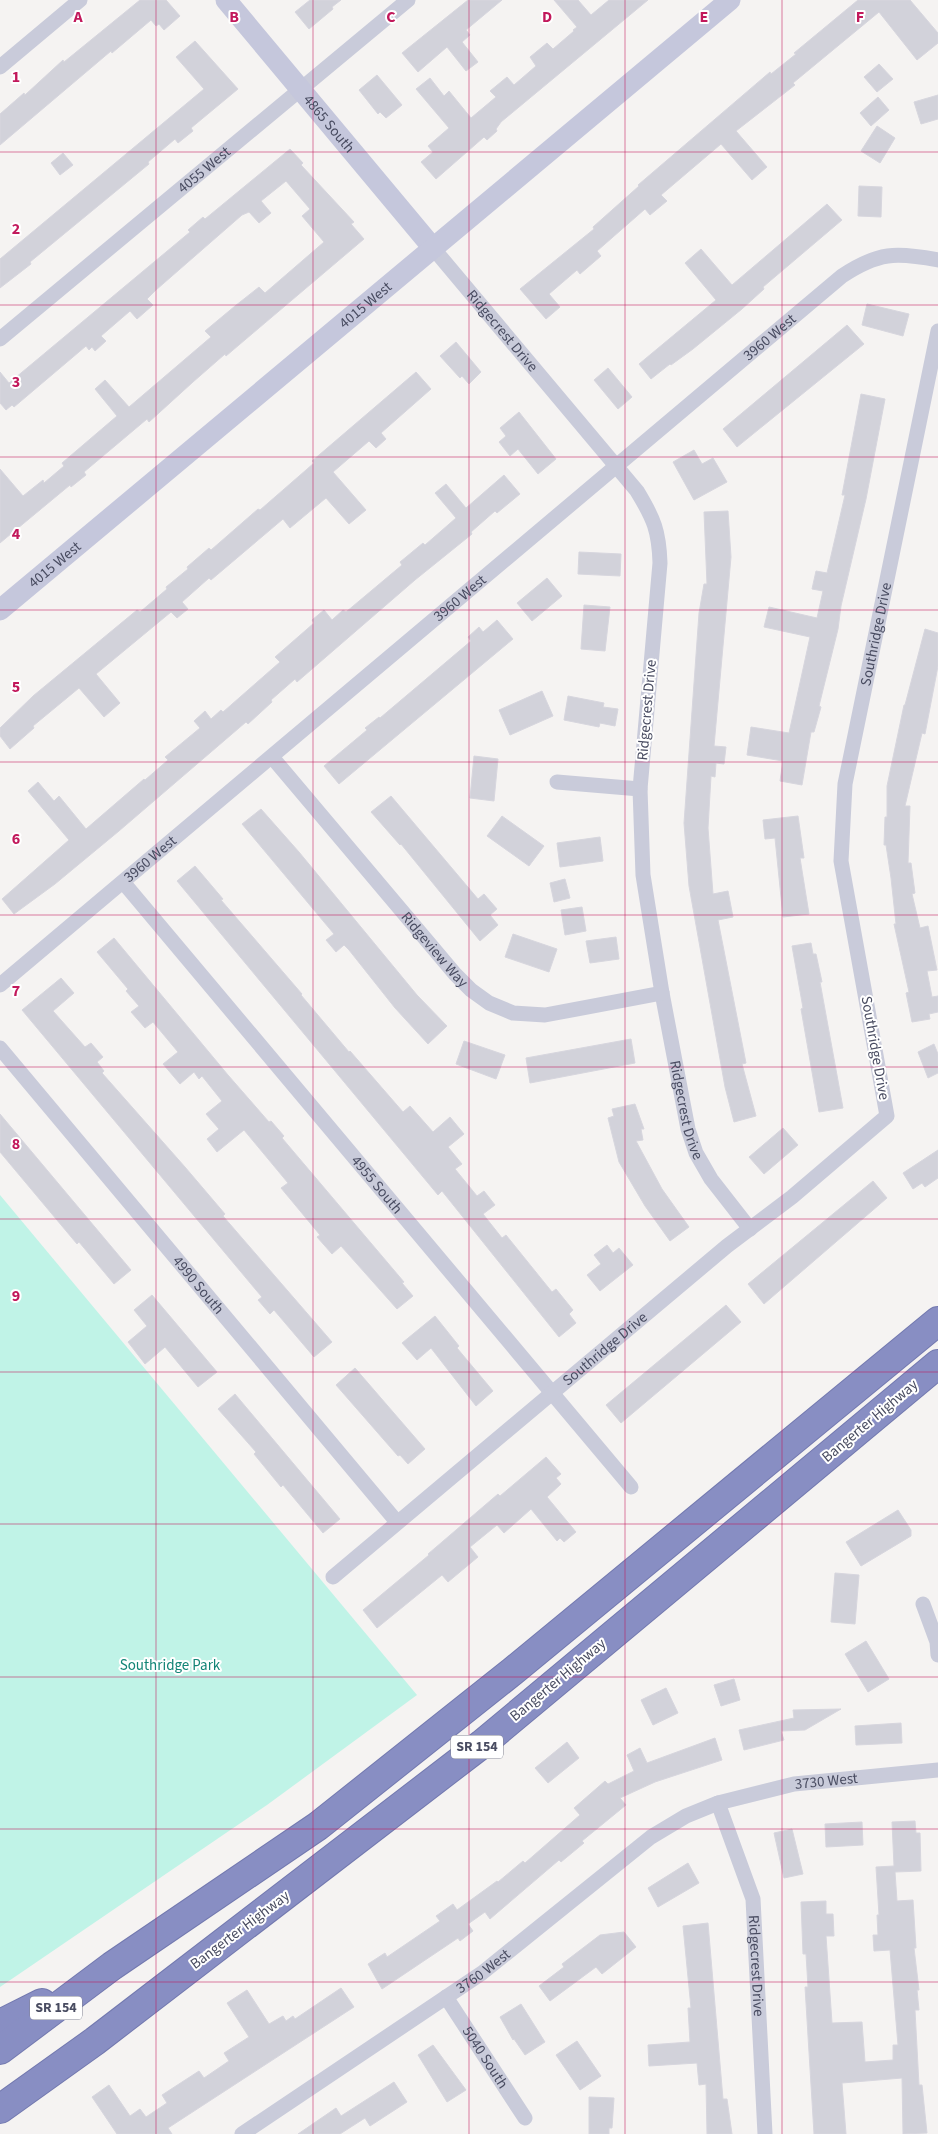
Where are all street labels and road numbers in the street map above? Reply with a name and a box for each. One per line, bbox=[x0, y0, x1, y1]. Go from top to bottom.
street label: 4865 South bbox=[299, 90, 360, 157]
street label: 4055 West bbox=[173, 141, 235, 198]
street label: 4015 West bbox=[334, 276, 396, 333]
street label: Ridgecrest Drive bbox=[462, 285, 543, 376]
street label: 3960 West bbox=[739, 309, 800, 365]
street label: 4015 West bbox=[23, 536, 85, 593]
street label: 3960 West bbox=[429, 569, 491, 626]
street label: Southridge Drive bbox=[855, 581, 897, 688]
street label: Ridgecrest Drive bbox=[632, 659, 662, 761]
street label: 3960 West bbox=[119, 830, 181, 887]
street label: Ridgeview Way bbox=[396, 907, 473, 992]
street label: Southridge Drive bbox=[856, 994, 894, 1102]
street label: Ridgecrest Drive bbox=[665, 1059, 708, 1164]
street label: 4955 South bbox=[346, 1151, 408, 1218]
street label: 4990 South bbox=[168, 1251, 229, 1319]
street label: Southridge Drive bbox=[558, 1307, 652, 1391]
street label: Bangerter Highway bbox=[817, 1375, 923, 1467]
street label: Bangerter Highway bbox=[505, 1634, 611, 1726]
road number: SR 154 bbox=[451, 1735, 503, 1758]
street label: 3730 West bbox=[794, 1767, 859, 1794]
street label: Bangerter Highway bbox=[186, 1886, 294, 1974]
street label: Ridgecrest Drive bbox=[743, 1915, 769, 2017]
street label: 3760 West bbox=[452, 1944, 515, 1998]
road number: SR 154 bbox=[30, 1996, 82, 2020]
street label: 5040 South bbox=[457, 2022, 513, 2093]

